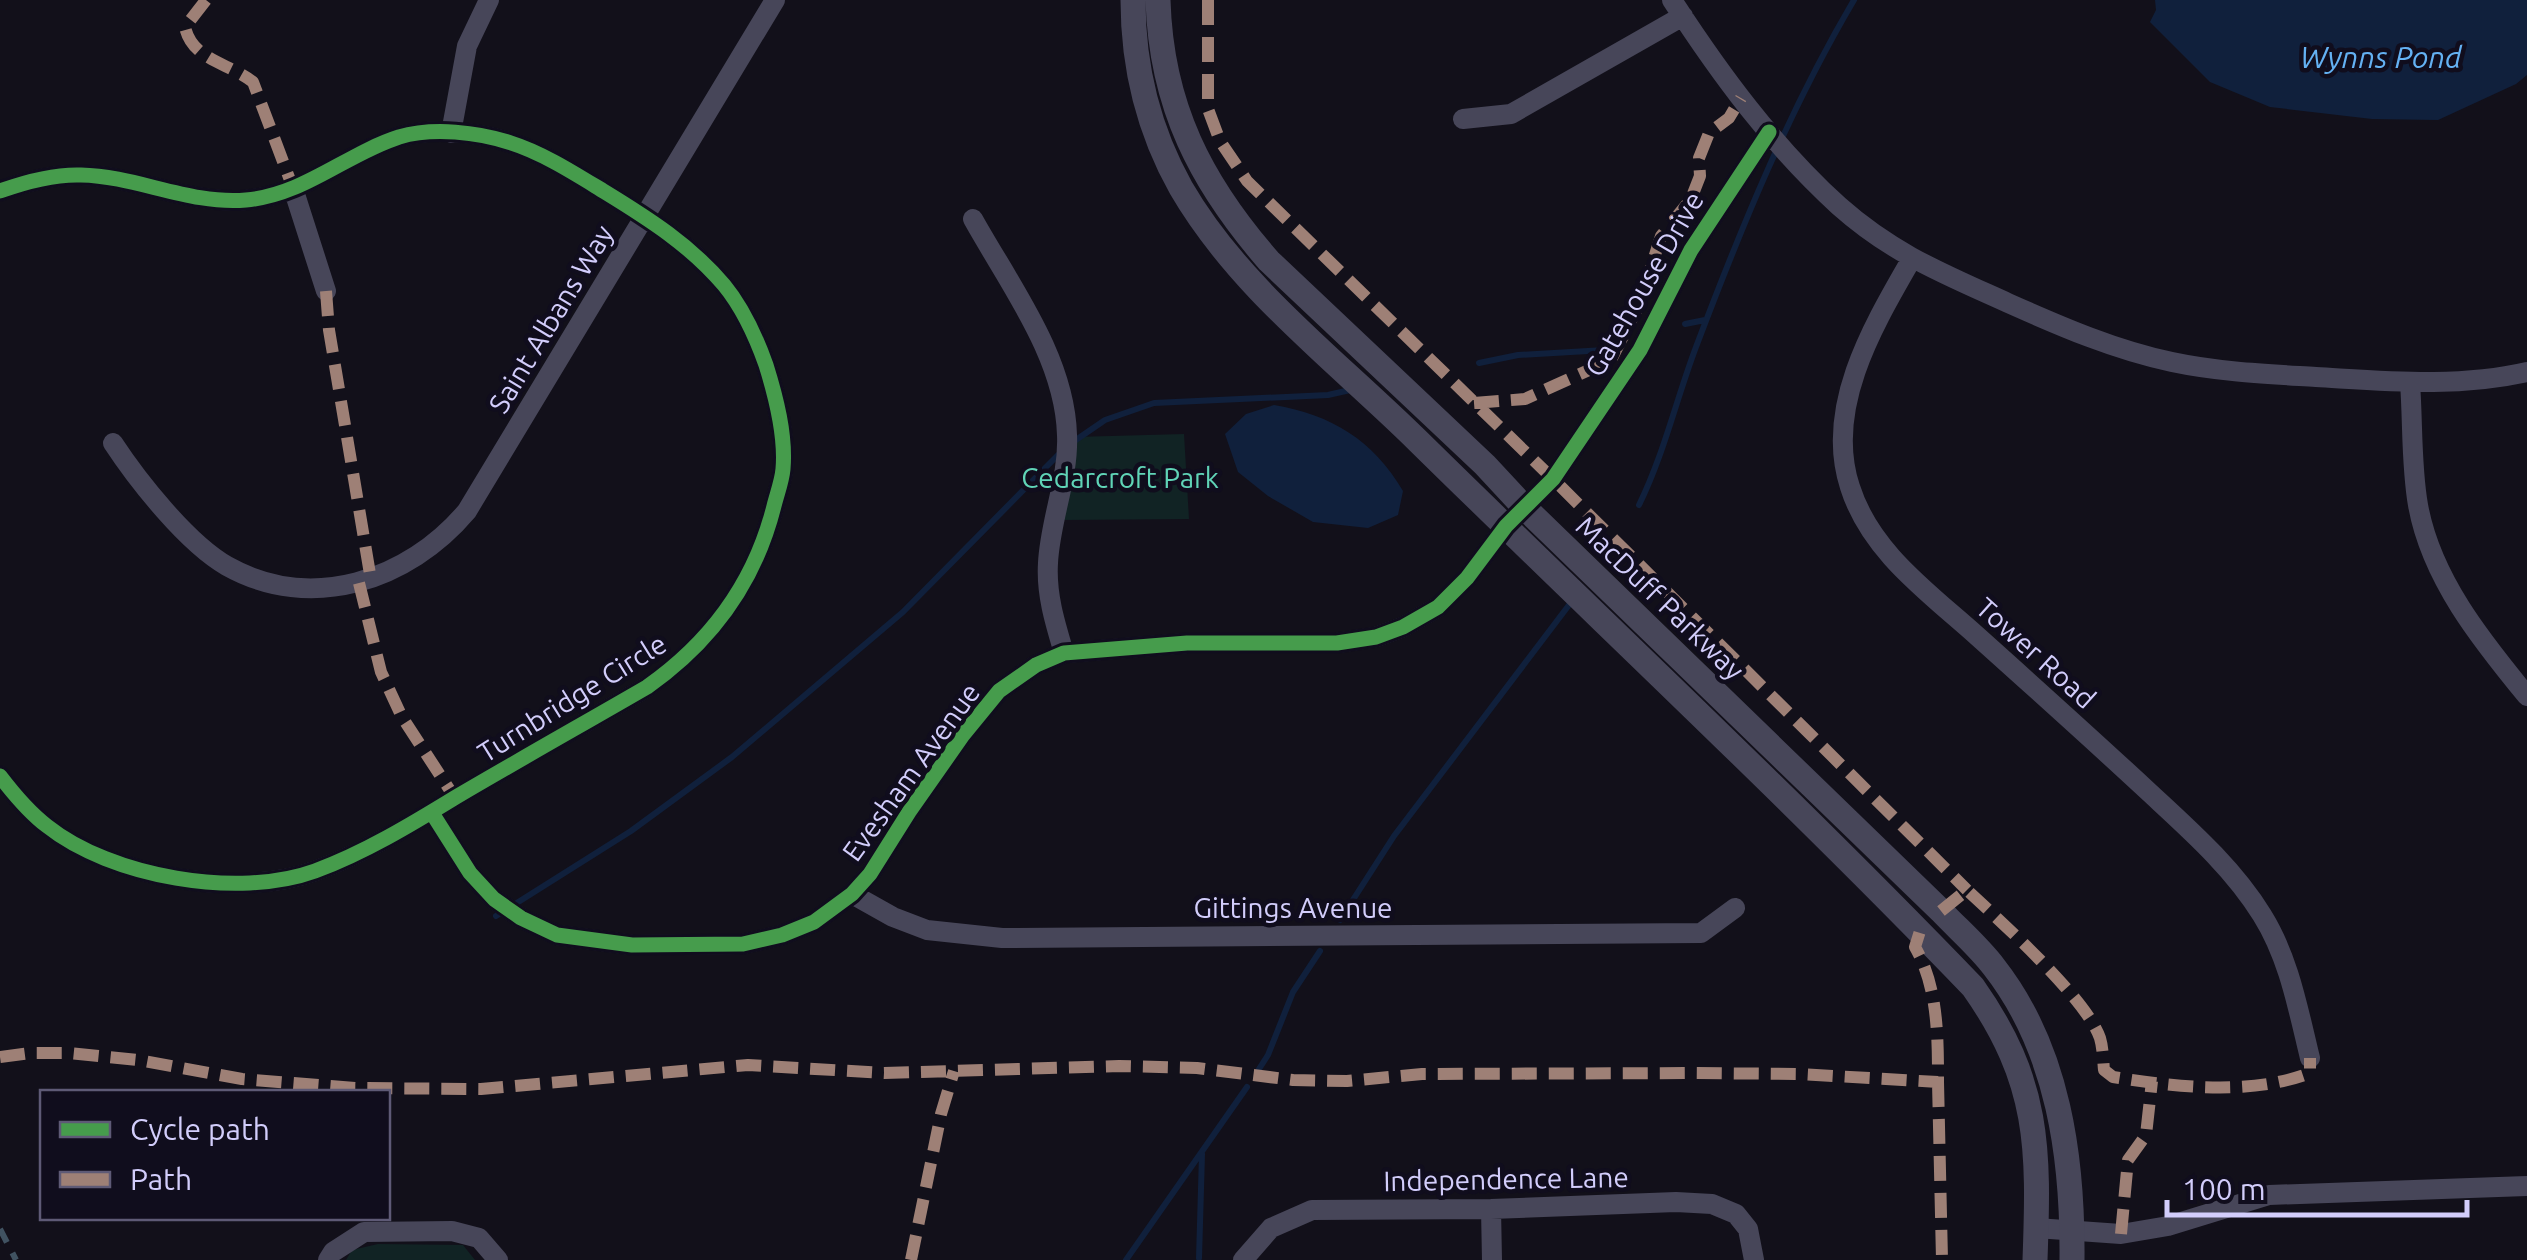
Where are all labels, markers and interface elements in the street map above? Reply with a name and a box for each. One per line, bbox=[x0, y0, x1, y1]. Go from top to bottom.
water label: Wynns Pond bbox=[2300, 40, 2463, 74]
street label: Gatehouse Drive bbox=[1578, 186, 1709, 382]
street label: Saint Albans Way bbox=[482, 219, 619, 418]
park label: Cedarcroft Park bbox=[1021, 462, 1219, 493]
street label: MacDuff Parkway bbox=[1570, 510, 1750, 685]
street label: Tower Road bbox=[1970, 591, 2102, 714]
street label: Turnbridge Circle bbox=[472, 627, 671, 768]
street label: Evesham Avenue bbox=[836, 677, 985, 867]
street label: Gittings Avenue bbox=[1193, 892, 1393, 923]
legend bbox=[40, 1090, 390, 1220]
text: Cycle path bbox=[130, 1112, 270, 1146]
scale bar bbox=[2167, 1155, 2467, 1217]
street label: Independence Lane bbox=[1383, 1161, 1629, 1196]
text: Path bbox=[130, 1162, 192, 1196]
text: 100 m bbox=[2182, 1172, 2266, 1206]

